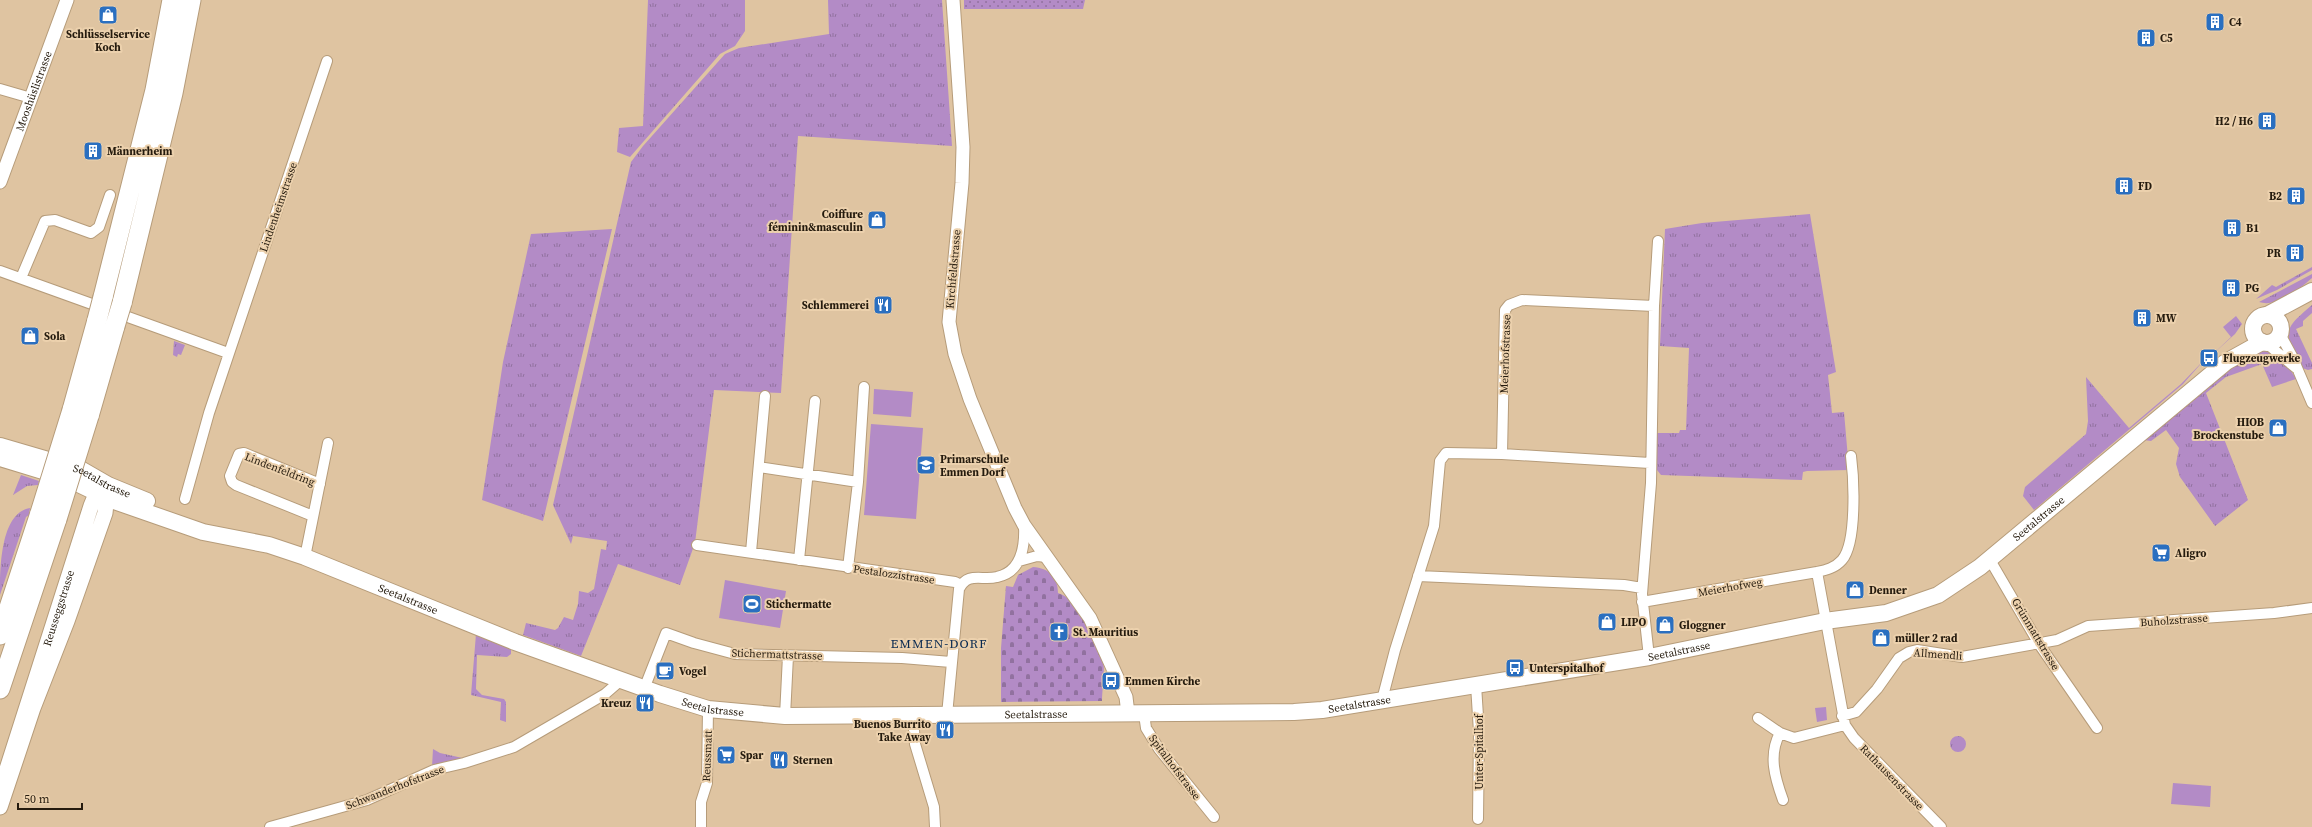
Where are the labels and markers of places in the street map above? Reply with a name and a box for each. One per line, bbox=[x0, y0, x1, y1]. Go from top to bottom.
shop icon: Schlüsselservice Koch bbox=[97, 4, 119, 26]
building icon: C4 bbox=[2204, 11, 2226, 33]
place label: C4 bbox=[2229, 15, 2242, 30]
place label: Schlüsselservice Koch bbox=[66, 27, 150, 55]
building icon: C5 bbox=[2135, 27, 2157, 49]
place label: C5 bbox=[2160, 31, 2173, 46]
building icon: H2 / H6 bbox=[2256, 110, 2278, 132]
place label: H2 / H6 bbox=[2215, 114, 2253, 129]
building icon: Männerheim bbox=[82, 140, 104, 162]
place label: Männerheim bbox=[107, 144, 173, 159]
building icon: FD bbox=[2113, 175, 2135, 197]
place label: FD bbox=[2138, 179, 2152, 194]
building icon: B2 bbox=[2285, 185, 2307, 207]
place label: B2 bbox=[2269, 189, 2282, 204]
place label: Coiffure féminin&masculin bbox=[768, 207, 863, 235]
shop icon: Coiffure féminin&masculin bbox=[866, 209, 888, 231]
building icon: B1 bbox=[2221, 217, 2243, 239]
place label: B1 bbox=[2246, 221, 2259, 236]
building icon: PR bbox=[2284, 242, 2306, 264]
place label: PR bbox=[2267, 246, 2281, 261]
building icon: PG bbox=[2220, 277, 2242, 299]
place label: PG bbox=[2245, 281, 2260, 296]
restaurant icon: Schlemmerei bbox=[872, 294, 894, 316]
place label: Schlemmerei bbox=[802, 298, 870, 313]
building icon: MW bbox=[2131, 307, 2153, 329]
place label: MW bbox=[2156, 311, 2177, 326]
shop icon: Sola bbox=[19, 325, 41, 347]
place label: Sola bbox=[44, 329, 66, 344]
bus stop icon: Flugzeugwerke bbox=[2198, 347, 2220, 369]
place label: Flugzeugwerke bbox=[2223, 351, 2301, 366]
place label: HIOB Brockenstube bbox=[2193, 415, 2264, 443]
shop icon: HIOB Brockenstube bbox=[2267, 417, 2289, 439]
place label: Primarschule Emmen Dorf bbox=[940, 452, 1009, 480]
school or university icon: Primarschule Emmen Dorf bbox=[915, 454, 937, 476]
supermarket icon: Aligro bbox=[2150, 542, 2172, 564]
place label: Aligro bbox=[2175, 546, 2207, 561]
shop icon: Denner bbox=[1844, 579, 1866, 601]
place label: Denner bbox=[1869, 583, 1908, 598]
sports icon: Stichermatte bbox=[741, 593, 763, 615]
place label: Stichermatte bbox=[766, 597, 832, 612]
shop icon: LIPO bbox=[1596, 611, 1618, 633]
shop icon: Gloggner bbox=[1654, 614, 1676, 636]
place label: LIPO bbox=[1621, 615, 1646, 630]
place label: Gloggner bbox=[1679, 618, 1726, 633]
church icon: St. Mauritius bbox=[1048, 621, 1070, 643]
place label: St. Mauritius bbox=[1073, 625, 1138, 640]
shop icon: müller 2 rad bbox=[1870, 627, 1892, 649]
place label: müller 2 rad bbox=[1895, 631, 1958, 646]
bus stop icon: Unterspitalhof bbox=[1504, 657, 1526, 679]
cafe icon: Vogel bbox=[654, 660, 676, 682]
place label: Unterspitalhof bbox=[1529, 661, 1605, 676]
place label: Vogel bbox=[679, 664, 707, 679]
bus stop icon: Emmen Kirche bbox=[1100, 670, 1122, 692]
place label: Emmen Kirche bbox=[1125, 674, 1201, 689]
restaurant icon: Kreuz bbox=[634, 692, 656, 714]
place label: Kreuz bbox=[601, 696, 631, 711]
place label: Buenos Burrito Take Away bbox=[854, 717, 931, 745]
restaurant icon: Buenos Burrito Take Away bbox=[934, 719, 956, 741]
supermarket icon: Spar bbox=[715, 744, 737, 766]
place label: Spar bbox=[740, 748, 764, 763]
restaurant icon: Sternen bbox=[768, 749, 790, 771]
place label: Sternen bbox=[793, 753, 833, 768]

